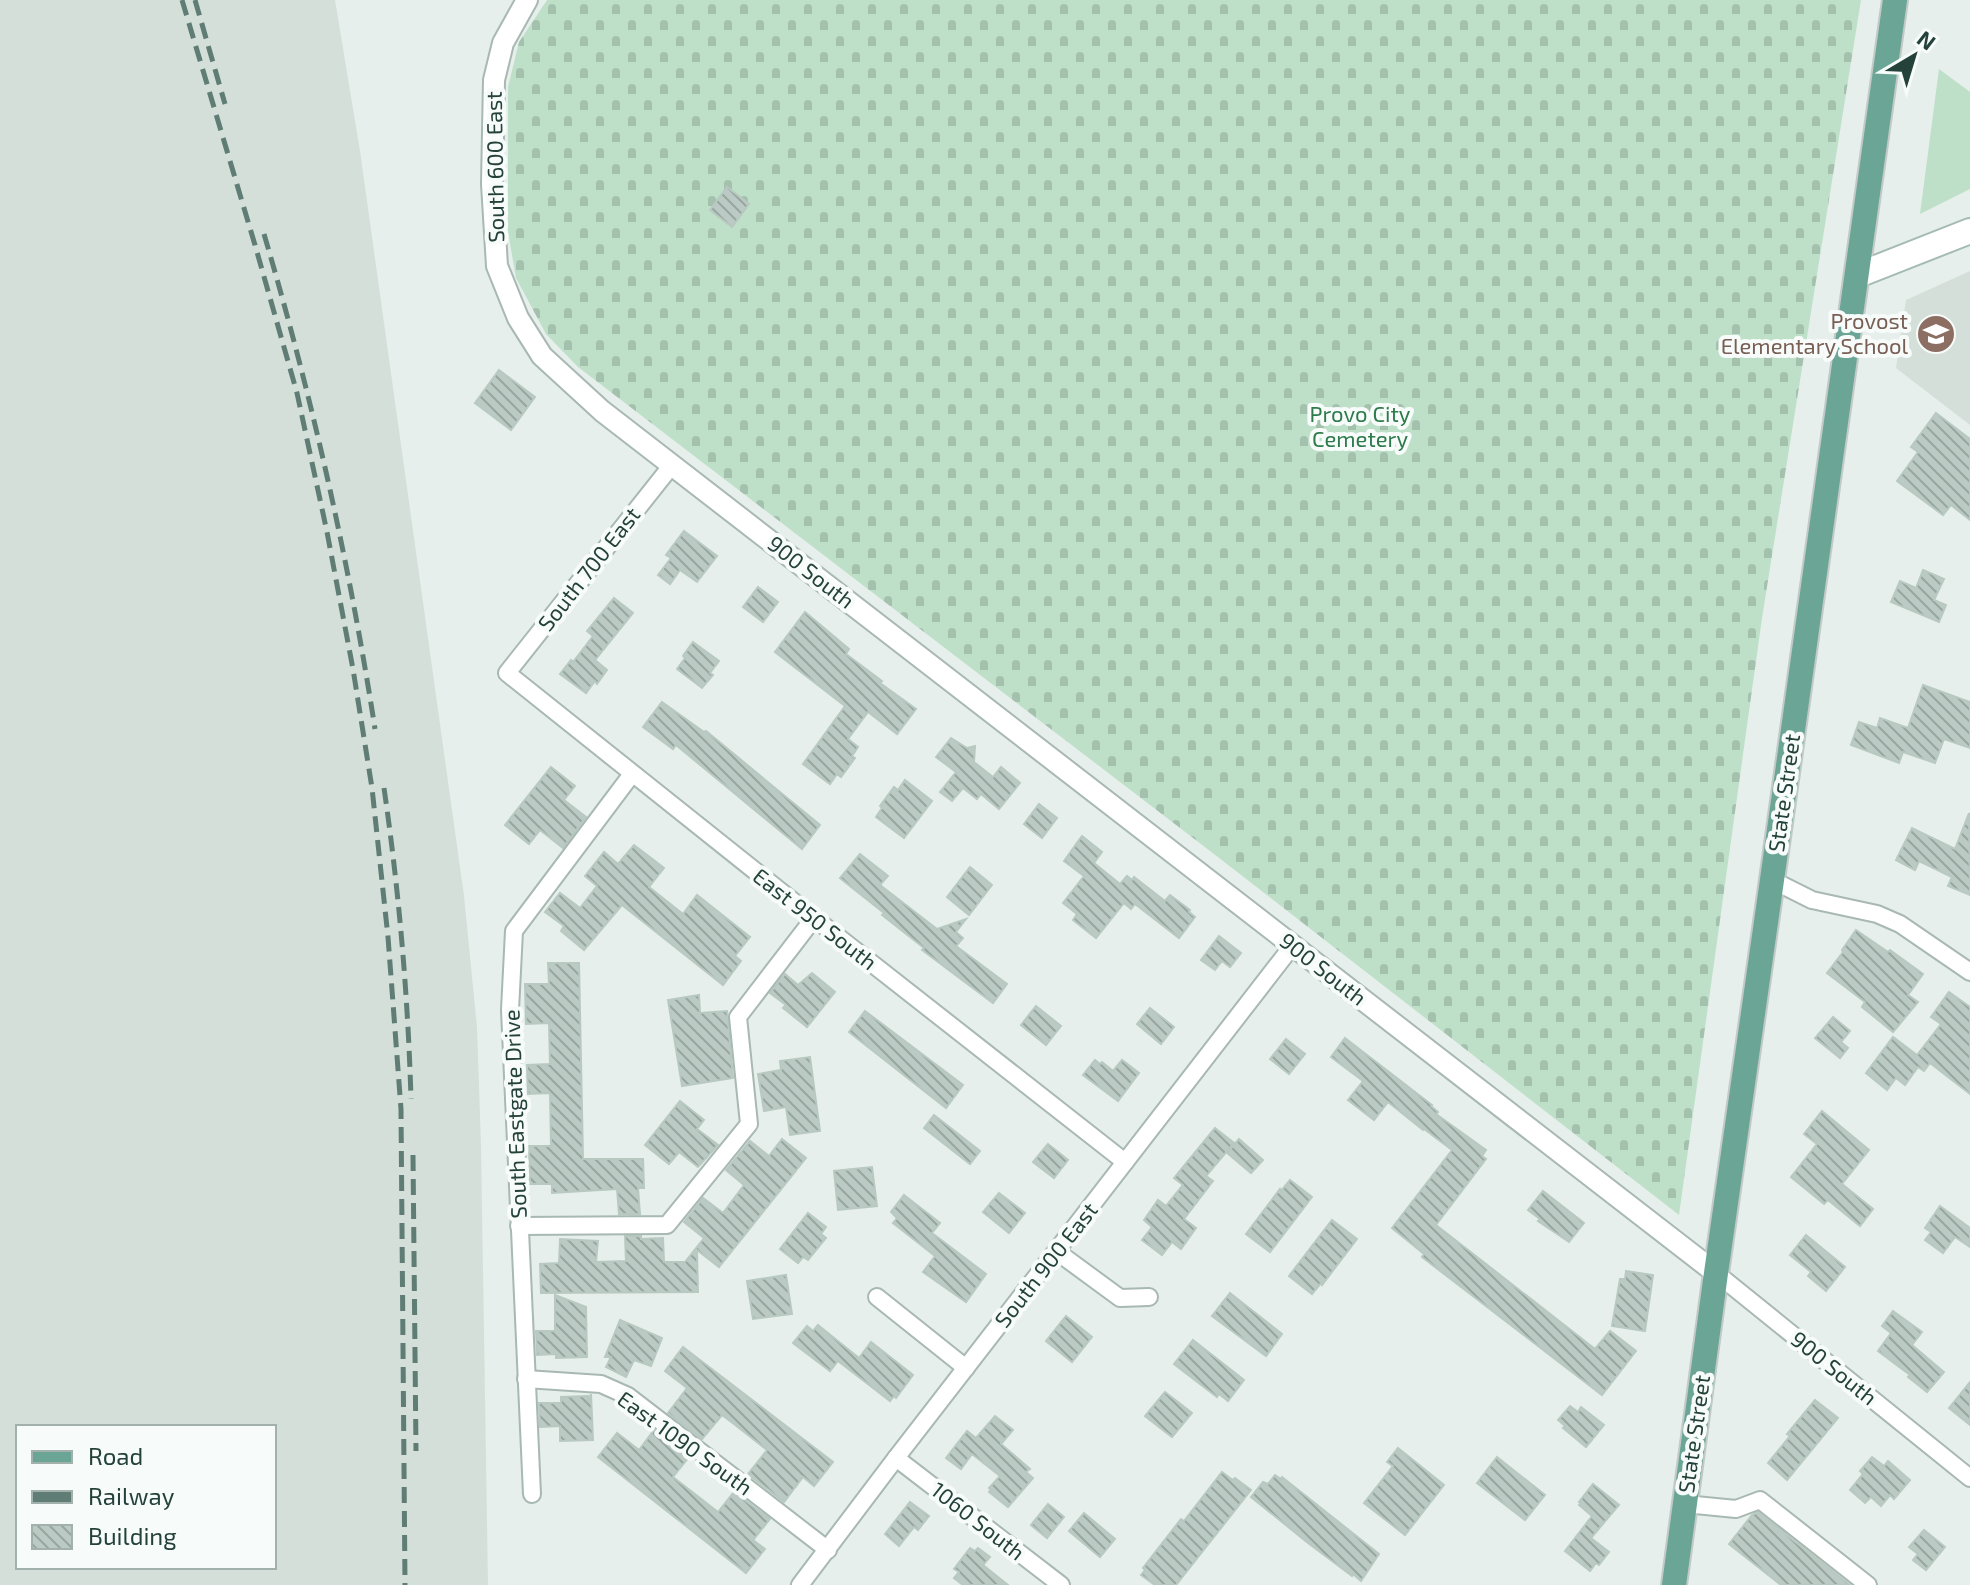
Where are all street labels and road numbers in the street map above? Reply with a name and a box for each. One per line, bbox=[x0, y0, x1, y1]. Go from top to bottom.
street label: South 600 East bbox=[480, 91, 508, 243]
street label: South 700 East bbox=[532, 501, 645, 636]
street label: 900 South bbox=[763, 529, 860, 613]
street label: State Street bbox=[1762, 732, 1804, 854]
street label: East 950 South bbox=[749, 862, 883, 975]
street label: 900 South bbox=[1275, 926, 1372, 1010]
street label: South Eastgate Drive bbox=[497, 1009, 531, 1219]
street label: South 900 East bbox=[988, 1197, 1102, 1332]
street label: 900 South bbox=[1787, 1325, 1883, 1410]
street label: State Street bbox=[1672, 1373, 1714, 1495]
street label: East 1090 South bbox=[613, 1385, 758, 1500]
street label: 1060 South bbox=[927, 1476, 1030, 1565]

